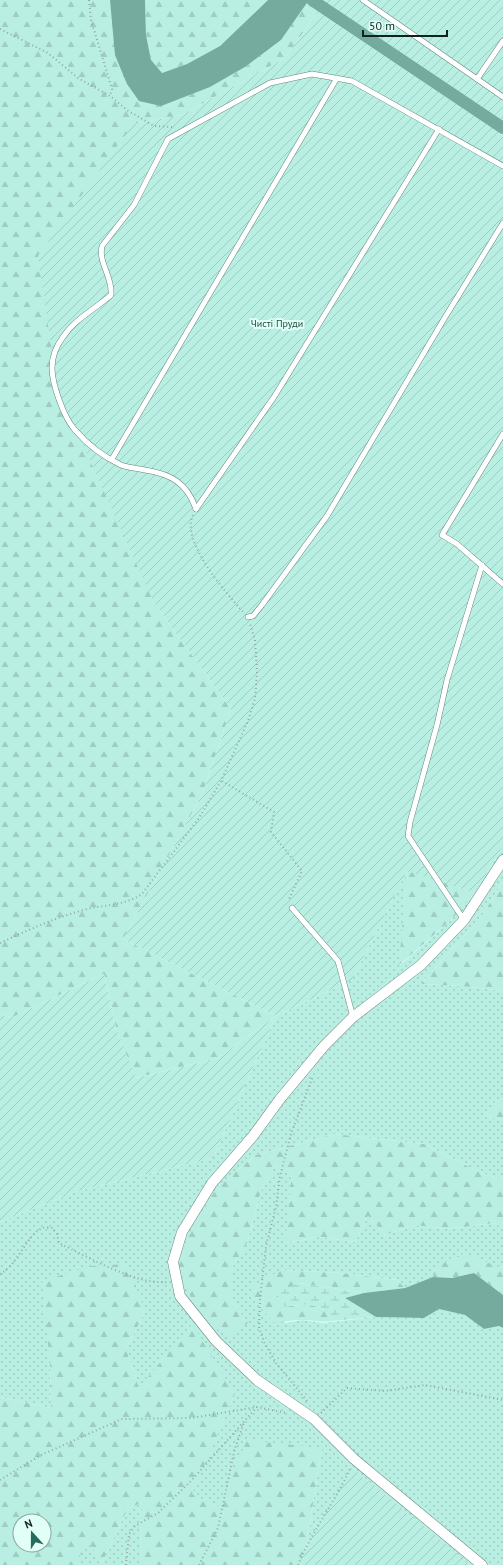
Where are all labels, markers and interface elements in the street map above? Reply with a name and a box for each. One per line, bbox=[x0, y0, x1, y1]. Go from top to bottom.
scale bar bbox=[363, 12, 447, 38]
text: 50 m bbox=[369, 18, 395, 33]
park label: Чисті Пруди bbox=[251, 317, 303, 330]
north arrow bbox=[12, 1513, 52, 1553]
text: N bbox=[23, 1516, 34, 1531]

